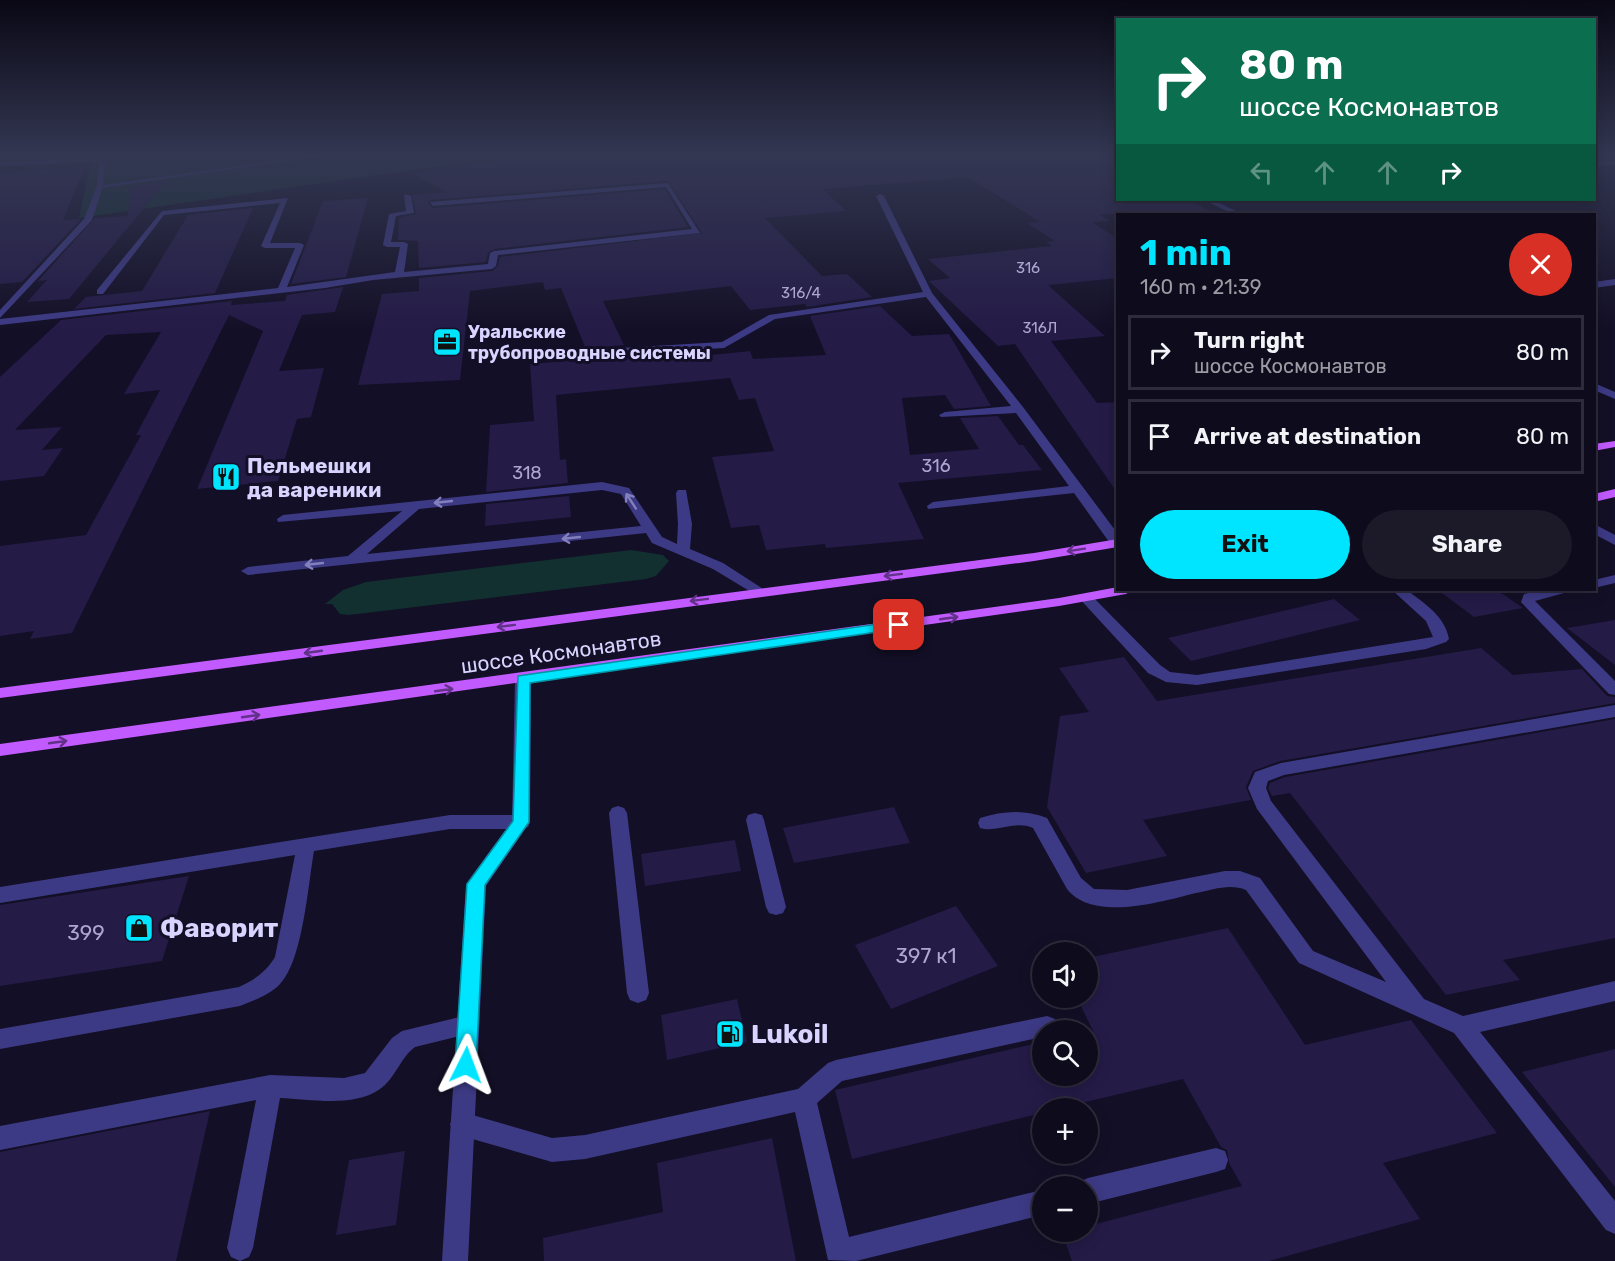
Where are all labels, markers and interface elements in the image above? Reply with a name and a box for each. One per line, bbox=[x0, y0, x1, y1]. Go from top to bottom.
text: 80 m bbox=[1239, 40, 1343, 90]
icon: right bbox=[1140, 42, 1218, 120]
text: шоссе Космонавтов bbox=[1239, 91, 1499, 123]
icon: left bbox=[1245, 156, 1278, 189]
icon: ahead bbox=[1308, 156, 1341, 189]
icon: ahead bbox=[1371, 156, 1404, 189]
icon: right bbox=[1434, 156, 1467, 189]
text: 1 min bbox=[1140, 231, 1232, 274]
button: close bbox=[1509, 233, 1572, 296]
house number: 316 bbox=[1016, 259, 1040, 277]
text: 160 m · 21:39 bbox=[1140, 275, 1262, 299]
house number: 316/4 bbox=[781, 284, 821, 302]
house number: 316Л bbox=[1023, 319, 1057, 337]
place label: Уральские трубопроводные системы bbox=[468, 321, 711, 364]
office icon: Уральские трубопроводные системы bbox=[431, 326, 463, 358]
text: Turn right bbox=[1194, 327, 1304, 354]
icon: right bbox=[1143, 336, 1176, 369]
text: 80 m bbox=[1516, 339, 1569, 366]
text: шоссе Космонавтов bbox=[1194, 354, 1387, 378]
icon: arrive bbox=[1143, 420, 1176, 453]
text: Arrive at destination bbox=[1194, 423, 1421, 450]
text: 80 m bbox=[1516, 423, 1569, 450]
place label: Пельмешки да вареники bbox=[247, 453, 381, 502]
house number: 316 bbox=[921, 455, 951, 477]
restaurant icon: Пельмешки да вареники bbox=[210, 461, 242, 493]
house number: 318 bbox=[512, 462, 542, 484]
one-way arrow bbox=[625, 493, 637, 509]
one-way arrow bbox=[433, 497, 453, 508]
button: Exit bbox=[1140, 510, 1350, 579]
button: Share bbox=[1362, 510, 1572, 579]
one-way arrow bbox=[562, 533, 581, 544]
one-way arrow bbox=[1066, 544, 1086, 555]
one-way arrow bbox=[305, 559, 325, 570]
one-way arrow bbox=[883, 570, 903, 581]
one-way arrow bbox=[690, 595, 710, 606]
pin bbox=[873, 599, 924, 650]
icon: arrive bbox=[882, 608, 915, 641]
one-way arrow bbox=[939, 612, 959, 623]
one-way arrow bbox=[496, 620, 516, 631]
street label: шоссе Космонавтов bbox=[459, 626, 663, 678]
one-way arrow bbox=[303, 646, 323, 657]
one-way arrow bbox=[434, 684, 454, 695]
one-way arrow bbox=[241, 710, 261, 721]
one-way arrow bbox=[48, 737, 67, 748]
shop icon: Фаворит bbox=[123, 912, 155, 944]
place label: Фаворит bbox=[160, 913, 278, 944]
house number: 399 bbox=[67, 920, 105, 945]
map controls bbox=[1032, 942, 1098, 1242]
button: sound bbox=[1032, 942, 1098, 1008]
house number: 397 к1 bbox=[895, 943, 957, 968]
fuel station icon: Lukoil bbox=[714, 1018, 746, 1050]
place label: Lukoil bbox=[751, 1019, 828, 1050]
button: search bbox=[1032, 1020, 1098, 1086]
position arrow bbox=[434, 1033, 498, 1097]
button: + bbox=[1032, 1098, 1098, 1164]
button: − bbox=[1032, 1176, 1098, 1242]

